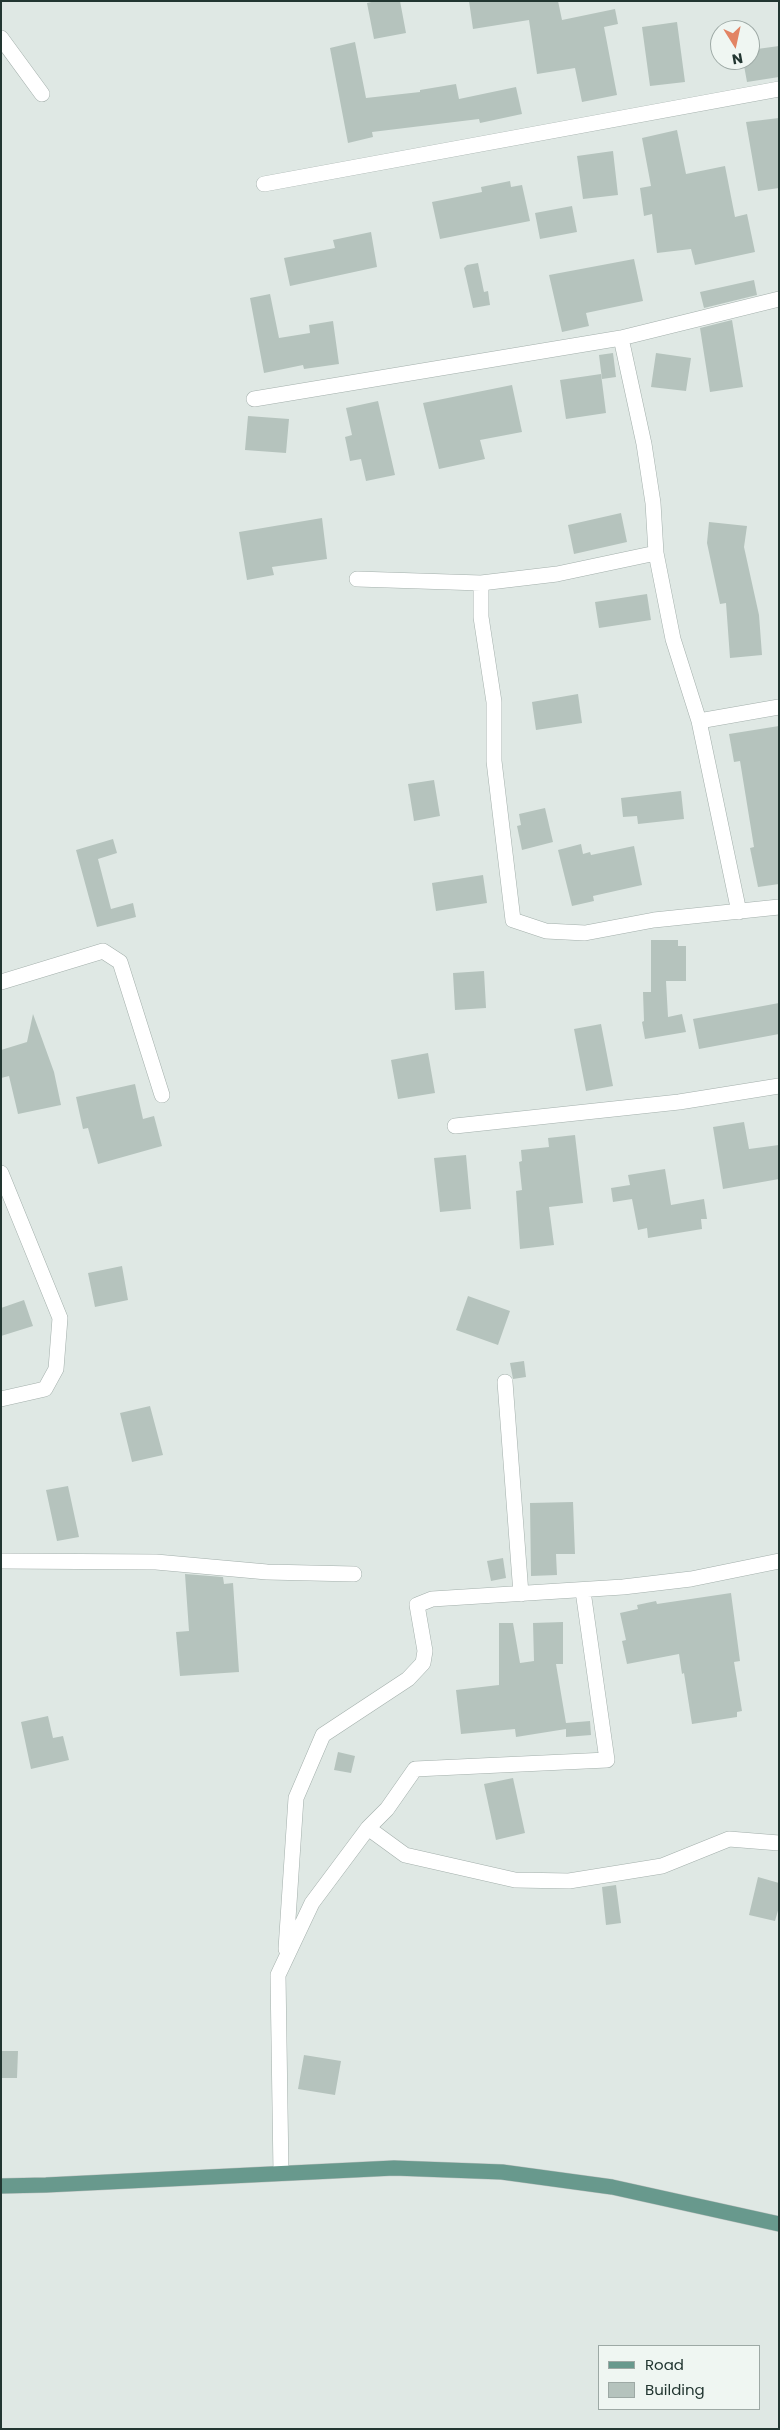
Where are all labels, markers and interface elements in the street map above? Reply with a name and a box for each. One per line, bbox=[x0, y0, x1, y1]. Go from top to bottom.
north arrow bbox=[710, 20, 760, 70]
text: N bbox=[731, 48, 744, 70]
legend bbox=[598, 2345, 760, 2410]
text: Road bbox=[645, 2354, 684, 2375]
text: Building bbox=[645, 2379, 705, 2400]

